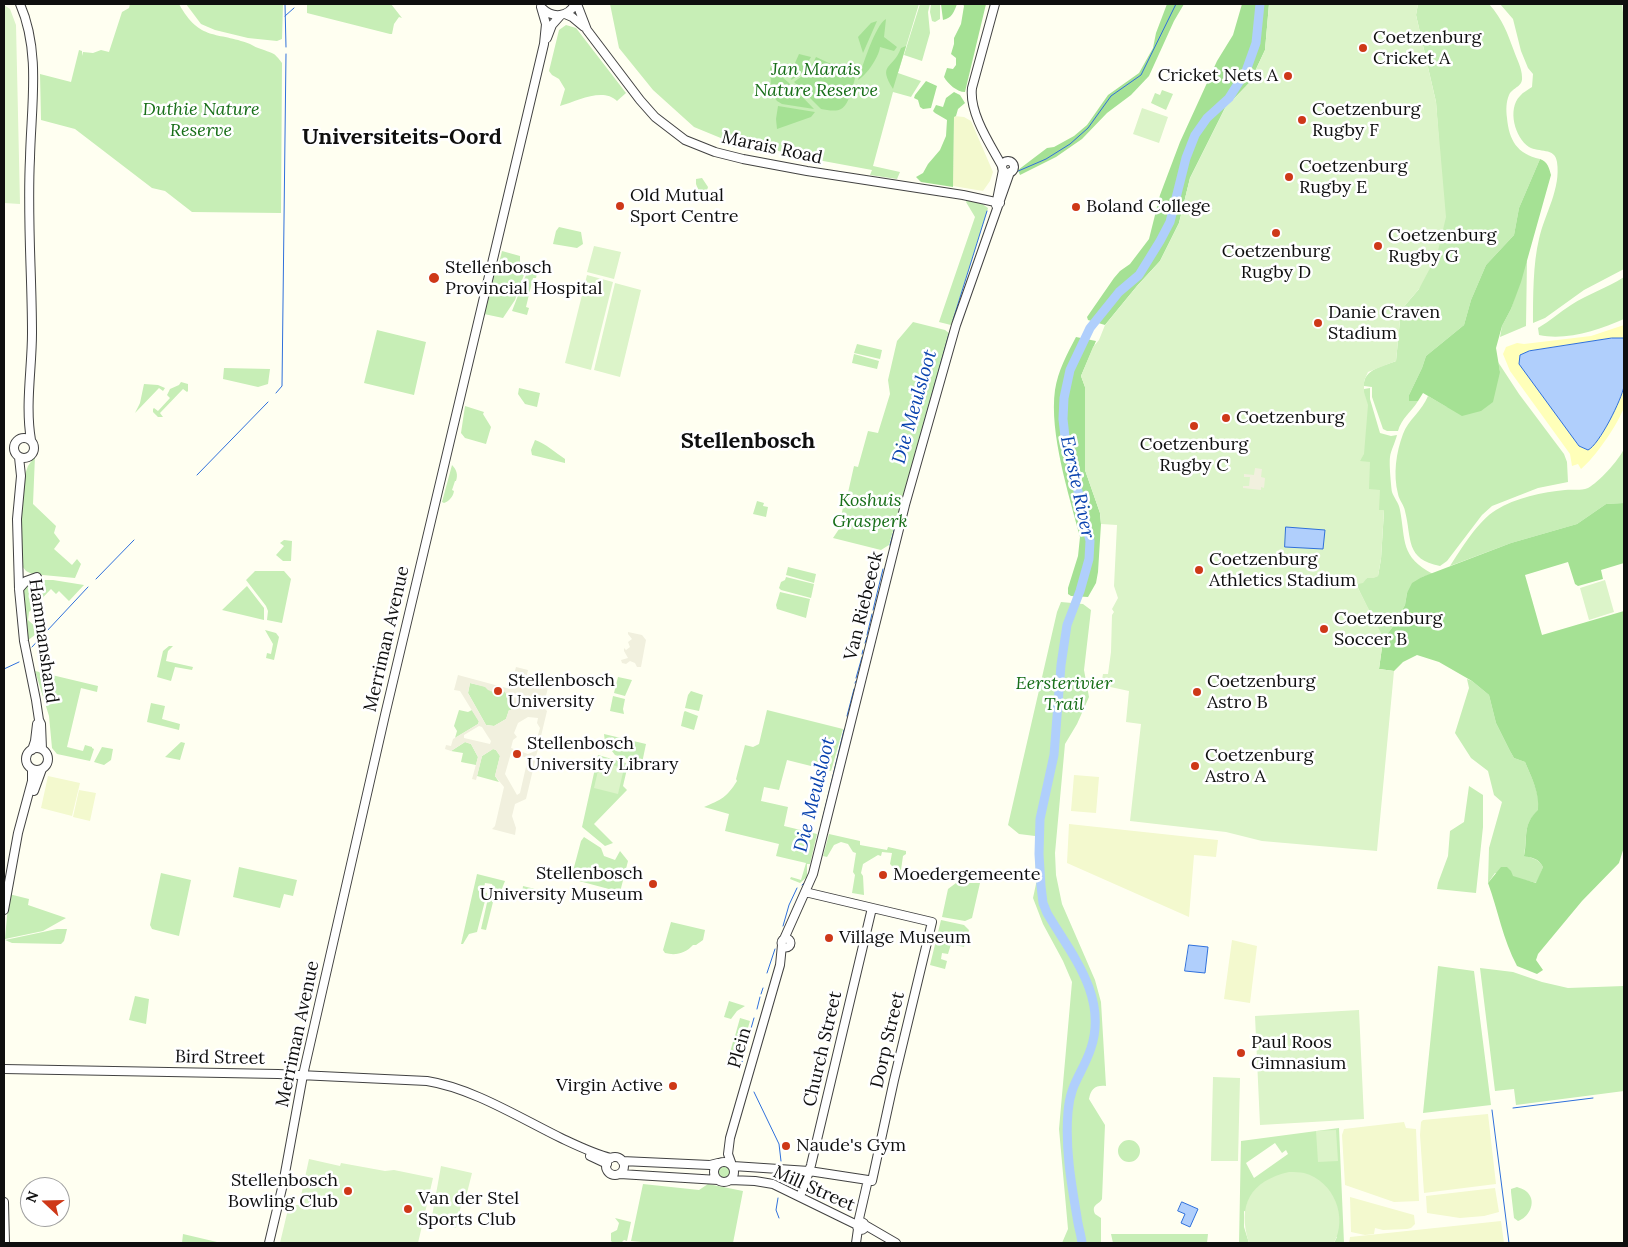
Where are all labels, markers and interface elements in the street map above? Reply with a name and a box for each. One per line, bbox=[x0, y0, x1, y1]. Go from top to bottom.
place label: Coetzenburg Cricket A bbox=[1373, 27, 1481, 70]
marker: Coetzenburg Cricket A bbox=[1357, 42, 1369, 54]
park label: Jan Marais Nature Reserve bbox=[754, 59, 878, 102]
place label: Cricket Nets A bbox=[1158, 65, 1278, 87]
marker: Cricket Nets A bbox=[1282, 70, 1294, 82]
park label: Duthie Nature Reserve bbox=[142, 99, 260, 142]
place label: Coetzenburg Rugby F bbox=[1312, 99, 1420, 142]
marker: Coetzenburg Rugby F bbox=[1296, 114, 1308, 126]
district label: Universiteits-Oord bbox=[302, 125, 502, 151]
street label: Marais Road bbox=[720, 127, 824, 169]
place label: Coetzenburg Rugby E bbox=[1299, 156, 1407, 198]
marker: Coetzenburg Rugby E bbox=[1283, 171, 1295, 183]
place label: Old Mutual Sport Centre bbox=[630, 185, 738, 228]
place label: Boland College bbox=[1086, 196, 1211, 218]
marker: Old Mutual Sport Centre bbox=[614, 200, 626, 212]
marker: Boland College bbox=[1070, 201, 1082, 213]
place label: Coetzenburg Rugby G bbox=[1388, 225, 1496, 268]
marker: Coetzenburg Rugby D bbox=[1270, 227, 1282, 239]
marker: Coetzenburg Rugby G bbox=[1372, 240, 1384, 252]
place label: Coetzenburg Rugby D bbox=[1222, 241, 1330, 284]
place label: Stellenbosch Provincial Hospital bbox=[445, 257, 602, 300]
marker: Stellenbosch Provincial Hospital bbox=[427, 271, 441, 285]
place label: Danie Craven Stadium bbox=[1328, 302, 1440, 344]
marker: Danie Craven Stadium bbox=[1312, 317, 1324, 329]
water label: Die Meulsloot bbox=[888, 347, 942, 467]
place label: Coetzenburg bbox=[1236, 407, 1344, 429]
marker: Coetzenburg bbox=[1220, 412, 1232, 424]
marker: Coetzenburg Rugby C bbox=[1188, 420, 1200, 432]
district label: Stellenbosch bbox=[681, 429, 815, 455]
water label: Eerste River bbox=[1055, 434, 1099, 540]
place label: Coetzenburg Rugby C bbox=[1140, 434, 1248, 476]
park label: Koshuis Grasperk bbox=[832, 490, 908, 532]
street label: Van Riebeeck bbox=[840, 549, 888, 663]
place label: Coetzenburg Athletics Stadium bbox=[1209, 549, 1356, 592]
street label: Merriman Avenue bbox=[360, 564, 414, 714]
marker: Coetzenburg Athletics Stadium bbox=[1193, 564, 1205, 576]
street label: Hammanshand bbox=[24, 577, 62, 705]
place label: Coetzenburg Soccer B bbox=[1334, 608, 1442, 650]
marker: Coetzenburg Soccer B bbox=[1318, 623, 1330, 635]
place label: Stellenbosch University bbox=[508, 670, 615, 712]
place label: Coetzenburg Astro B bbox=[1207, 671, 1315, 714]
park label: Eersterivier Trail bbox=[1016, 673, 1112, 716]
marker: Stellenbosch University bbox=[492, 685, 504, 697]
marker: Coetzenburg Astro B bbox=[1191, 686, 1203, 698]
place label: Stellenbosch University Library bbox=[527, 733, 678, 776]
water label: Die Meulsloot bbox=[790, 735, 840, 855]
place label: Coetzenburg Astro A bbox=[1205, 745, 1313, 788]
marker: Stellenbosch University Library bbox=[511, 748, 523, 760]
marker: Coetzenburg Astro A bbox=[1189, 760, 1201, 772]
place label: Stellenbosch University Museum bbox=[480, 863, 643, 906]
place label: Moedergemeente bbox=[893, 864, 1040, 886]
marker: Moedergemeente bbox=[877, 869, 889, 881]
marker: Stellenbosch University Museum bbox=[647, 878, 659, 890]
place label: Village Museum bbox=[839, 927, 971, 949]
marker: Village Museum bbox=[823, 932, 835, 944]
street label: Merriman Avenue bbox=[272, 959, 324, 1109]
street label: Church Street bbox=[799, 989, 847, 1109]
street label: Dorp Street bbox=[866, 990, 910, 1090]
street label: Plein bbox=[724, 1025, 756, 1071]
place label: Paul Roos Gimnasium bbox=[1251, 1032, 1346, 1074]
street label: Bird Street bbox=[175, 1046, 265, 1070]
marker: Paul Roos Gimnasium bbox=[1235, 1047, 1247, 1059]
place label: Virgin Active bbox=[556, 1075, 663, 1097]
marker: Virgin Active bbox=[667, 1080, 679, 1092]
place label: Naude's Gym bbox=[796, 1135, 906, 1157]
marker: Naude's Gym bbox=[780, 1140, 792, 1152]
street label: Mill Street bbox=[770, 1161, 858, 1217]
place label: Stellenbosch Bowling Club bbox=[228, 1170, 338, 1212]
north arrow bbox=[20, 1177, 70, 1227]
marker: Stellenbosch Bowling Club bbox=[342, 1185, 354, 1197]
place label: Van der Stel Sports Club bbox=[418, 1188, 519, 1230]
text: N bbox=[22, 1189, 42, 1205]
marker: Van der Stel Sports Club bbox=[402, 1203, 414, 1215]

